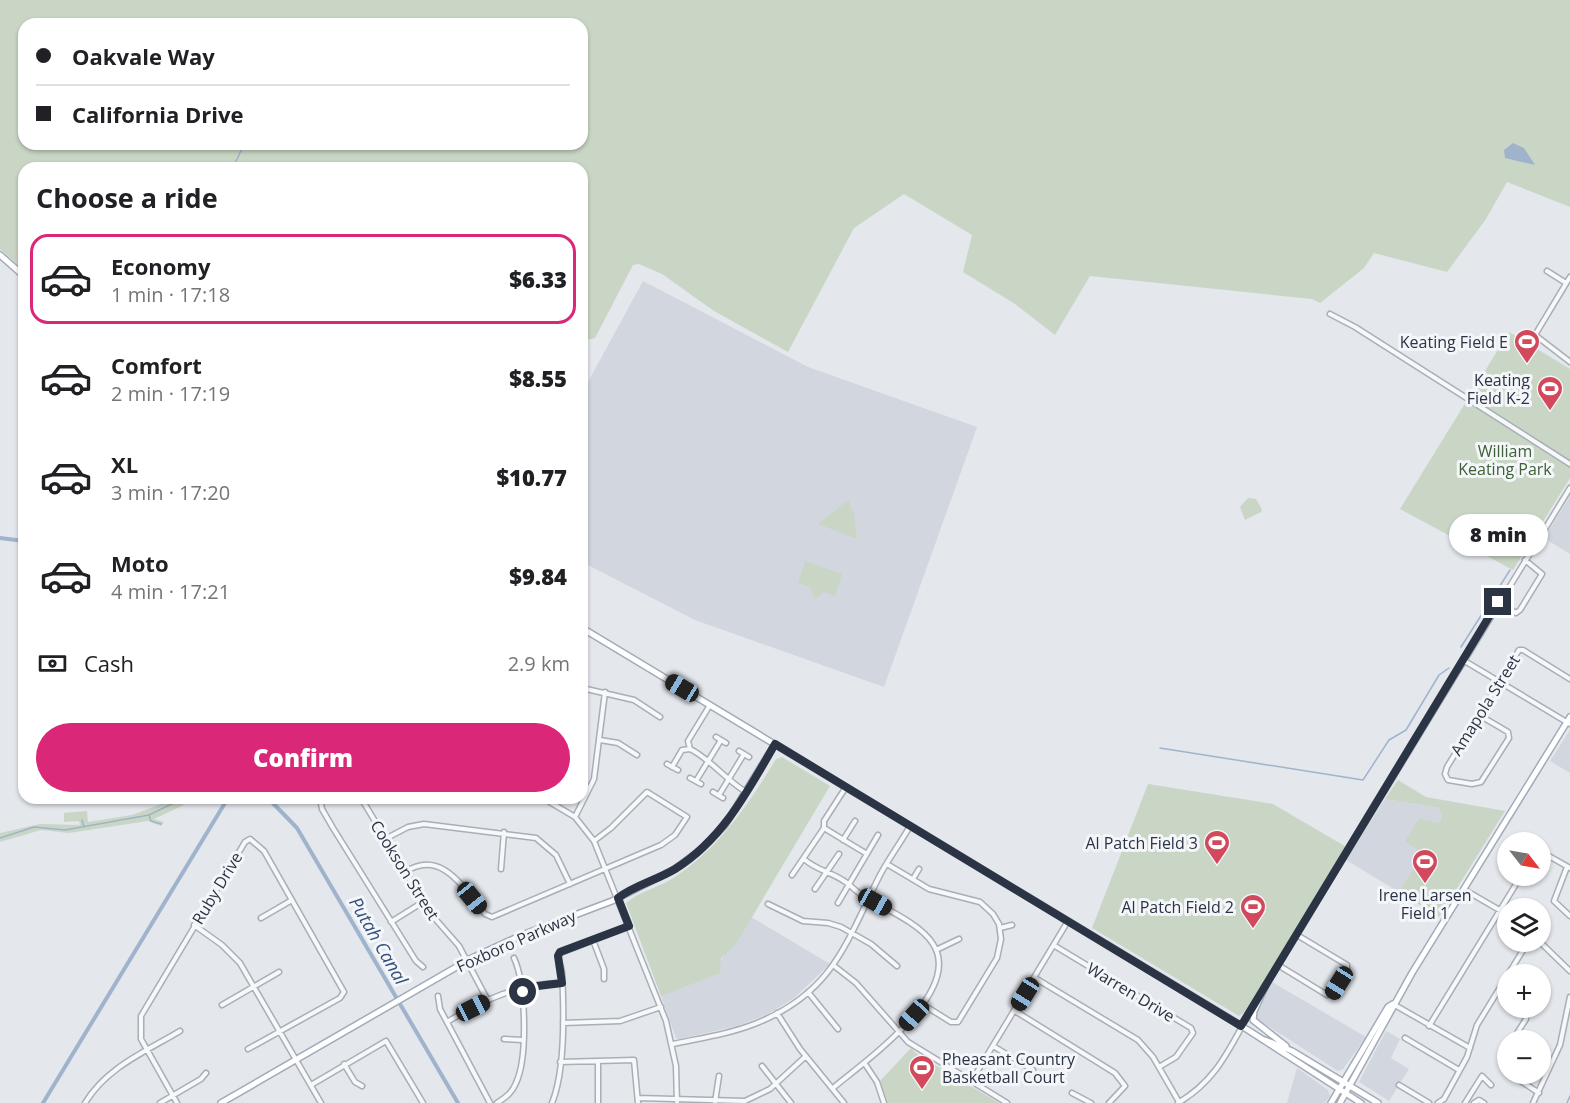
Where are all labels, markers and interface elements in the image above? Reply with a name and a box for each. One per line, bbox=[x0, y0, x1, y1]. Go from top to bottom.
text: Oakvale Way bbox=[72, 41, 215, 71]
text: California Drive bbox=[72, 99, 244, 129]
text: Choose a ride bbox=[36, 179, 218, 216]
text: Economy bbox=[111, 251, 210, 281]
icon: car bbox=[39, 252, 93, 306]
text: $6.33 bbox=[509, 264, 567, 294]
text: 1 min · 17:18 bbox=[111, 281, 230, 308]
sports icon: Keating Field E bbox=[1512, 327, 1542, 365]
place label: Keating Field E bbox=[1400, 331, 1508, 353]
text: Comfort bbox=[111, 350, 202, 380]
icon: car bbox=[39, 351, 93, 405]
text: $8.55 bbox=[509, 363, 567, 393]
place label: Keating Field K-2 bbox=[1467, 369, 1530, 409]
sports icon: Keating Field K-2 bbox=[1535, 374, 1565, 412]
text: 2 min · 17:19 bbox=[111, 380, 230, 407]
park label: William Keating Park bbox=[1458, 440, 1552, 480]
text: XL bbox=[111, 449, 138, 479]
icon: car bbox=[39, 450, 93, 504]
text: $10.77 bbox=[496, 462, 567, 492]
text: 3 min · 17:20 bbox=[111, 479, 230, 506]
callout: 8 min bbox=[1448, 515, 1547, 557]
text: 8 min bbox=[1470, 521, 1527, 548]
text: Moto bbox=[111, 548, 169, 578]
icon: car bbox=[39, 549, 93, 603]
text: $9.84 bbox=[509, 561, 567, 591]
text: 4 min · 17:21 bbox=[111, 578, 230, 605]
route end bbox=[1484, 588, 1511, 615]
icon: cash bbox=[36, 647, 69, 680]
text: Cash bbox=[84, 648, 134, 678]
text: 2.9 km bbox=[508, 650, 570, 677]
street label: Amapola Street bbox=[1445, 650, 1525, 760]
car bbox=[662, 671, 702, 705]
button: Confirm bbox=[36, 723, 570, 792]
street label: Cookson Street bbox=[366, 816, 445, 924]
sports icon: Al Patch Field 3 bbox=[1202, 828, 1232, 866]
place label: Al Patch Field 3 bbox=[1085, 832, 1198, 854]
north arrow bbox=[1497, 832, 1551, 886]
map controls bbox=[1497, 832, 1551, 1084]
sports icon: Irene Larsen Field 1 bbox=[1410, 847, 1440, 885]
street label: Ruby Drive bbox=[187, 848, 247, 928]
car bbox=[454, 878, 490, 918]
place label: Irene Larsen Field 1 bbox=[1378, 884, 1472, 924]
car bbox=[855, 885, 895, 919]
water label: Putah Canal bbox=[344, 892, 414, 989]
sports icon: Al Patch Field 2 bbox=[1238, 892, 1268, 930]
place label: Al Patch Field 2 bbox=[1121, 896, 1234, 918]
button: layers bbox=[1497, 898, 1551, 952]
street label: Foxboro Parkway bbox=[453, 904, 580, 977]
street label: Warren Drive bbox=[1083, 957, 1179, 1027]
car bbox=[1322, 963, 1356, 1003]
button: + bbox=[1497, 964, 1551, 1018]
car bbox=[1008, 974, 1042, 1014]
route start bbox=[509, 978, 536, 1005]
car bbox=[453, 992, 493, 1024]
car bbox=[895, 996, 933, 1034]
button: − bbox=[1497, 1030, 1551, 1084]
place label: Pheasant Country Basketball Court bbox=[942, 1048, 1076, 1088]
sports icon: Pheasant Country Basketball Court bbox=[907, 1053, 937, 1091]

